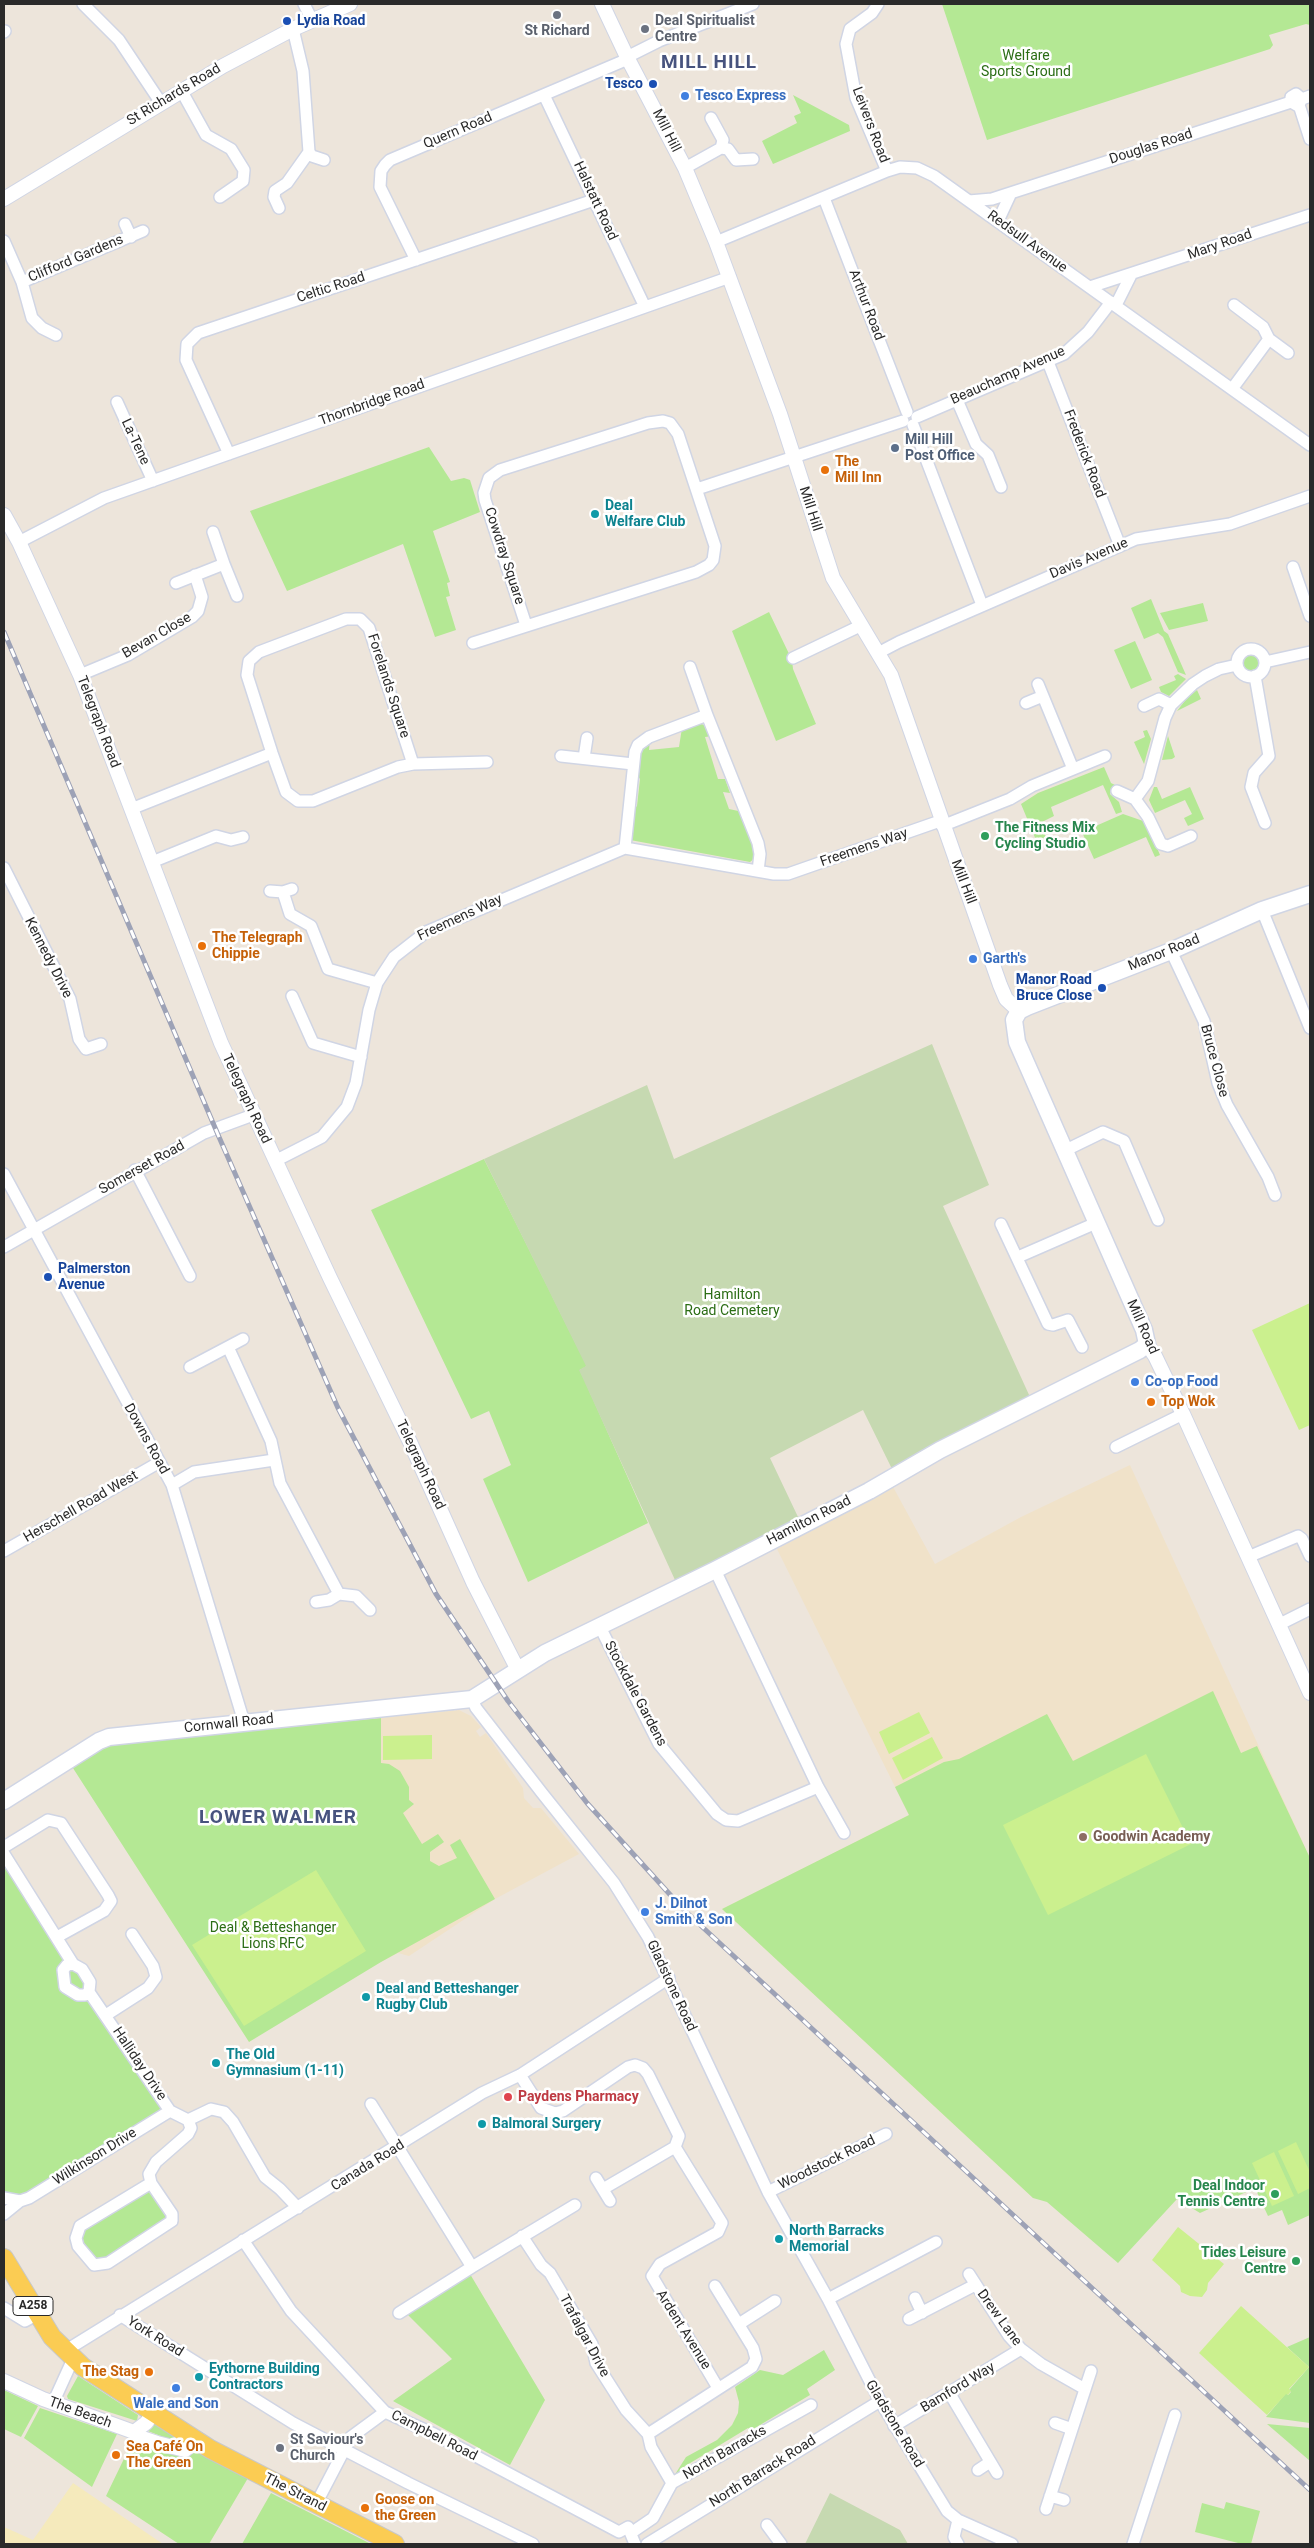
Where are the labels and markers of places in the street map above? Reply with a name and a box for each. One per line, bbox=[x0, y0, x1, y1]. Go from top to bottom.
marker: St Richard bbox=[551, 9, 563, 21]
place label: Lydia Road bbox=[297, 13, 365, 29]
place label: Deal Spiritualist Centre bbox=[655, 13, 755, 46]
marker: Lydia Road bbox=[281, 15, 293, 27]
place label: St Richard bbox=[524, 23, 590, 39]
marker: Deal Spiritualist Centre bbox=[639, 23, 651, 35]
place label: Tesco bbox=[605, 76, 643, 92]
marker: Tesco bbox=[647, 78, 659, 90]
place label: Tesco Express bbox=[695, 88, 786, 104]
marker: Tesco Express bbox=[679, 90, 691, 102]
place label: Mill Hill Post Office bbox=[905, 432, 975, 464]
marker: Mill Hill Post Office bbox=[889, 442, 901, 454]
place label: The Mill Inn bbox=[835, 454, 882, 487]
marker: The Mill Inn bbox=[819, 464, 831, 476]
place label: Deal Welfare Club bbox=[605, 498, 685, 530]
marker: Deal Welfare Club bbox=[589, 508, 601, 520]
place label: The Fitness Mix Cycling Studio bbox=[995, 820, 1095, 852]
marker: The Fitness Mix Cycling Studio bbox=[979, 830, 991, 842]
place label: The Telegraph Chippie bbox=[212, 930, 303, 962]
marker: The Telegraph Chippie bbox=[196, 940, 208, 952]
place label: Garth's bbox=[983, 951, 1026, 967]
marker: Garth's bbox=[967, 953, 979, 965]
place label: Manor Road Bruce Close bbox=[1016, 972, 1092, 1004]
marker: Manor Road Bruce Close bbox=[1096, 982, 1108, 994]
place label: Palmerston Avenue bbox=[58, 1261, 130, 1294]
marker: Palmerston Avenue bbox=[42, 1271, 54, 1283]
place label: Co-op Food bbox=[1145, 1374, 1218, 1390]
marker: Co-op Food bbox=[1129, 1376, 1141, 1388]
place label: Top Wok bbox=[1161, 1394, 1215, 1410]
marker: Top Wok bbox=[1145, 1396, 1157, 1408]
place label: Goodwin Academy bbox=[1093, 1829, 1210, 1845]
marker: Goodwin Academy bbox=[1077, 1831, 1089, 1843]
place label: J. Dilnot Smith & Son bbox=[655, 1896, 733, 1928]
marker: J. Dilnot Smith & Son bbox=[639, 1906, 651, 1918]
place label: Deal and Betteshanger Rugby Club bbox=[376, 1981, 519, 2014]
marker: Deal and Betteshanger Rugby Club bbox=[360, 1991, 372, 2003]
place label: The Old Gymnasium (1-11) bbox=[226, 2047, 344, 2080]
marker: The Old Gymnasium (1-11) bbox=[210, 2057, 222, 2069]
place label: Paydens Pharmacy bbox=[518, 2089, 639, 2105]
marker: Paydens Pharmacy bbox=[502, 2091, 514, 2103]
place label: Balmoral Surgery bbox=[492, 2116, 601, 2132]
marker: Balmoral Surgery bbox=[476, 2118, 488, 2130]
place label: Deal Indoor Tennis Centre bbox=[1177, 2178, 1265, 2210]
marker: Deal Indoor Tennis Centre bbox=[1269, 2188, 1281, 2200]
place label: North Barracks Memorial bbox=[789, 2223, 884, 2256]
marker: North Barracks Memorial bbox=[773, 2233, 785, 2245]
place label: Tides Leisure Centre bbox=[1201, 2245, 1286, 2278]
marker: Tides Leisure Centre bbox=[1290, 2255, 1302, 2267]
place label: Eythorne Building Contractors bbox=[209, 2361, 320, 2394]
place label: The Stag bbox=[83, 2364, 139, 2380]
marker: The Stag bbox=[143, 2366, 155, 2378]
marker: Eythorne Building Contractors bbox=[193, 2371, 205, 2383]
marker: Wale and Son bbox=[170, 2382, 182, 2394]
place label: Wale and Son bbox=[133, 2396, 219, 2412]
place label: St Saviour's Church bbox=[290, 2432, 363, 2464]
place label: Sea Café On The Green bbox=[126, 2439, 203, 2472]
marker: St Saviour's Church bbox=[274, 2442, 286, 2454]
marker: Sea Café On The Green bbox=[110, 2449, 122, 2461]
place label: Goose on the Green bbox=[375, 2492, 436, 2524]
marker: Goose on the Green bbox=[359, 2502, 371, 2514]

